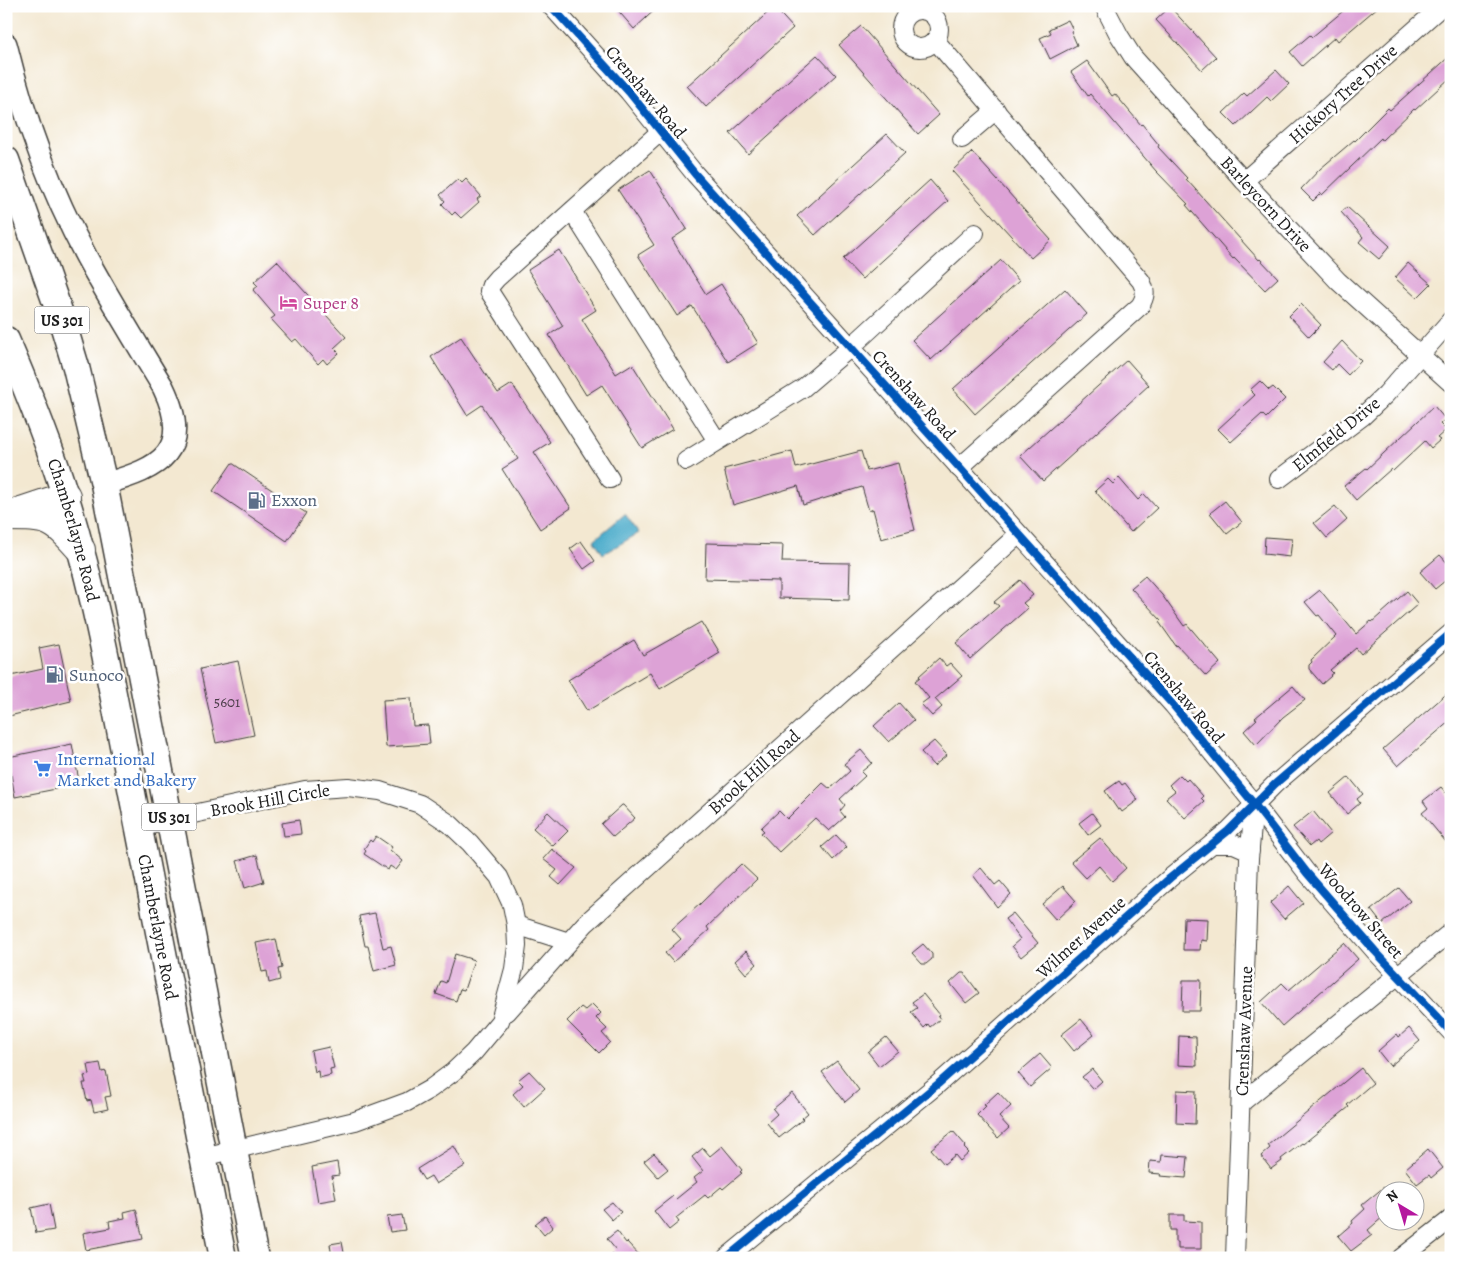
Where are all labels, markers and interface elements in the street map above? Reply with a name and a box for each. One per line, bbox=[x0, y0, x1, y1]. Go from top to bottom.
street label: Hickory Tree Drive bbox=[1284, 39, 1402, 149]
street label: Crenshaw Road bbox=[600, 41, 692, 144]
street label: Barleycorn Drive bbox=[1215, 151, 1317, 257]
place label: Super 8 bbox=[303, 291, 359, 315]
hotel icon: Super 8 bbox=[279, 293, 299, 313]
road number: US 301 bbox=[34, 306, 90, 334]
street label: Crenshaw Road bbox=[867, 345, 961, 446]
street label: Elmfield Drive bbox=[1287, 391, 1385, 477]
street label: Chamberlayne Road bbox=[42, 455, 105, 604]
place label: Exxon bbox=[271, 488, 317, 512]
fuel station icon: Exxon bbox=[247, 490, 267, 510]
street label: Crenshaw Road bbox=[1138, 646, 1230, 749]
place label: Sunoco bbox=[69, 663, 123, 687]
fuel station icon: Sunoco bbox=[45, 665, 65, 685]
house number: 5601 bbox=[214, 692, 240, 712]
street label: Brook Hill Road bbox=[703, 724, 805, 820]
place label: International Market and Bakery bbox=[57, 747, 197, 792]
supermarket icon: International Market and Bakery bbox=[33, 759, 53, 779]
street label: Brook Hill Circle bbox=[208, 778, 332, 822]
road number: US 301 bbox=[142, 804, 196, 830]
street label: Chamberlayne Road bbox=[132, 852, 184, 1002]
street label: Woodrow Street bbox=[1312, 857, 1409, 964]
street label: Wilmer Avenue bbox=[1030, 890, 1131, 984]
street label: Crenshaw Avenue bbox=[1230, 965, 1258, 1097]
north arrow bbox=[1374, 1182, 1424, 1232]
text: N bbox=[1382, 1186, 1402, 1207]

